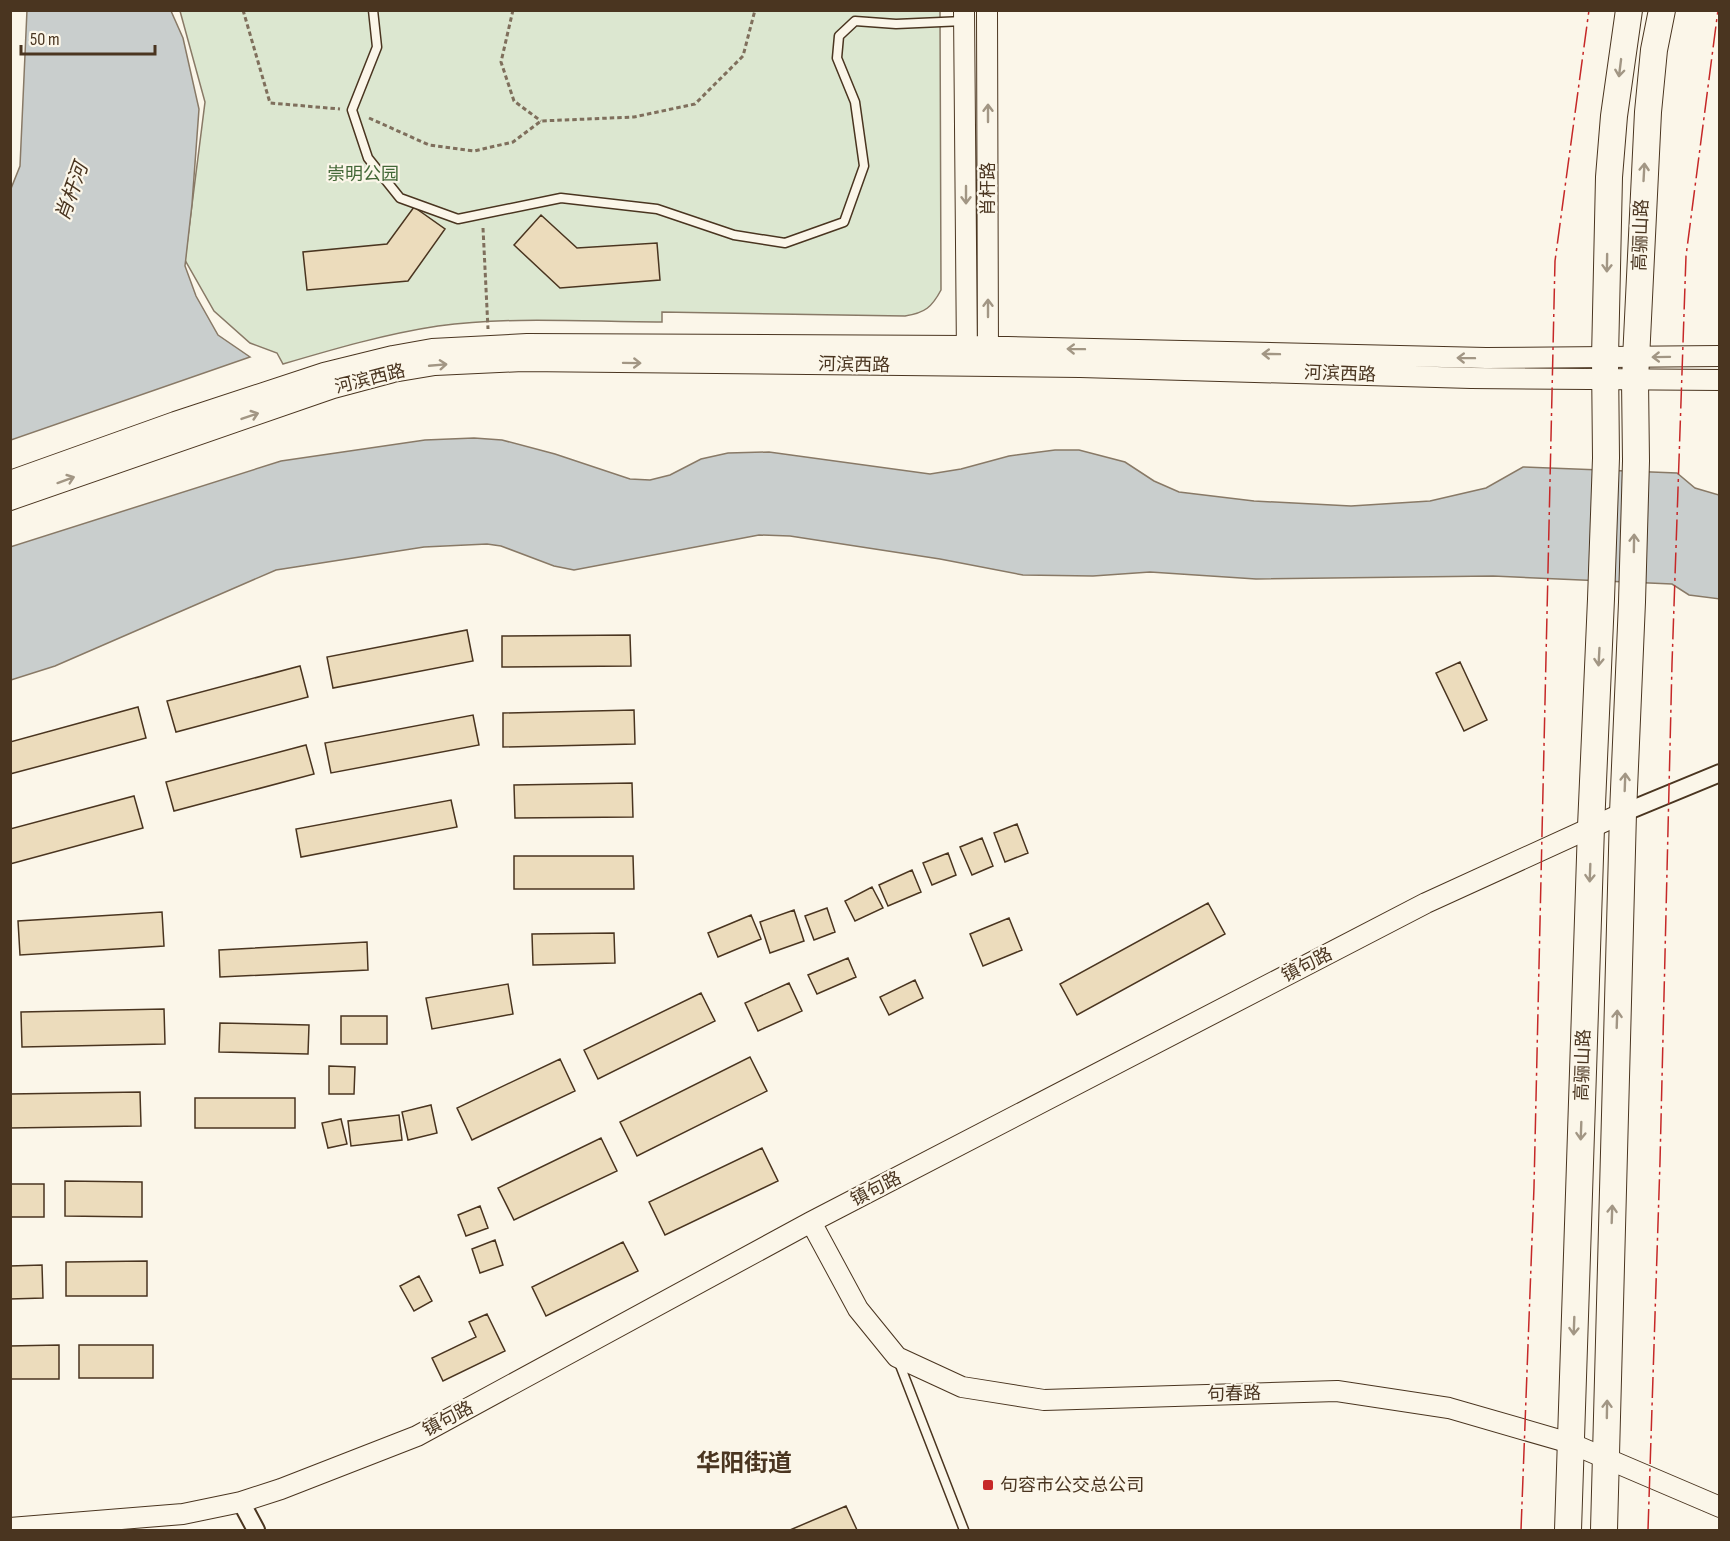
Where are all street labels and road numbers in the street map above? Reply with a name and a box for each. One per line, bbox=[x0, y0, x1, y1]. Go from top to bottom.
street label: 肖杆路 bbox=[978, 162, 999, 216]
street label: 高骊山路 bbox=[1629, 199, 1653, 271]
street label: 河滨西路 bbox=[818, 354, 890, 376]
street label: 河滨西路 bbox=[333, 360, 407, 398]
street label: 河滨西路 bbox=[1304, 362, 1376, 386]
street label: 镇句路 bbox=[1278, 943, 1336, 987]
street label: 高骊山路 bbox=[1571, 1029, 1595, 1101]
street label: 镇句路 bbox=[847, 1167, 905, 1211]
street label: 句春路 bbox=[1207, 1383, 1261, 1405]
street label: 镇句路 bbox=[419, 1397, 477, 1441]

